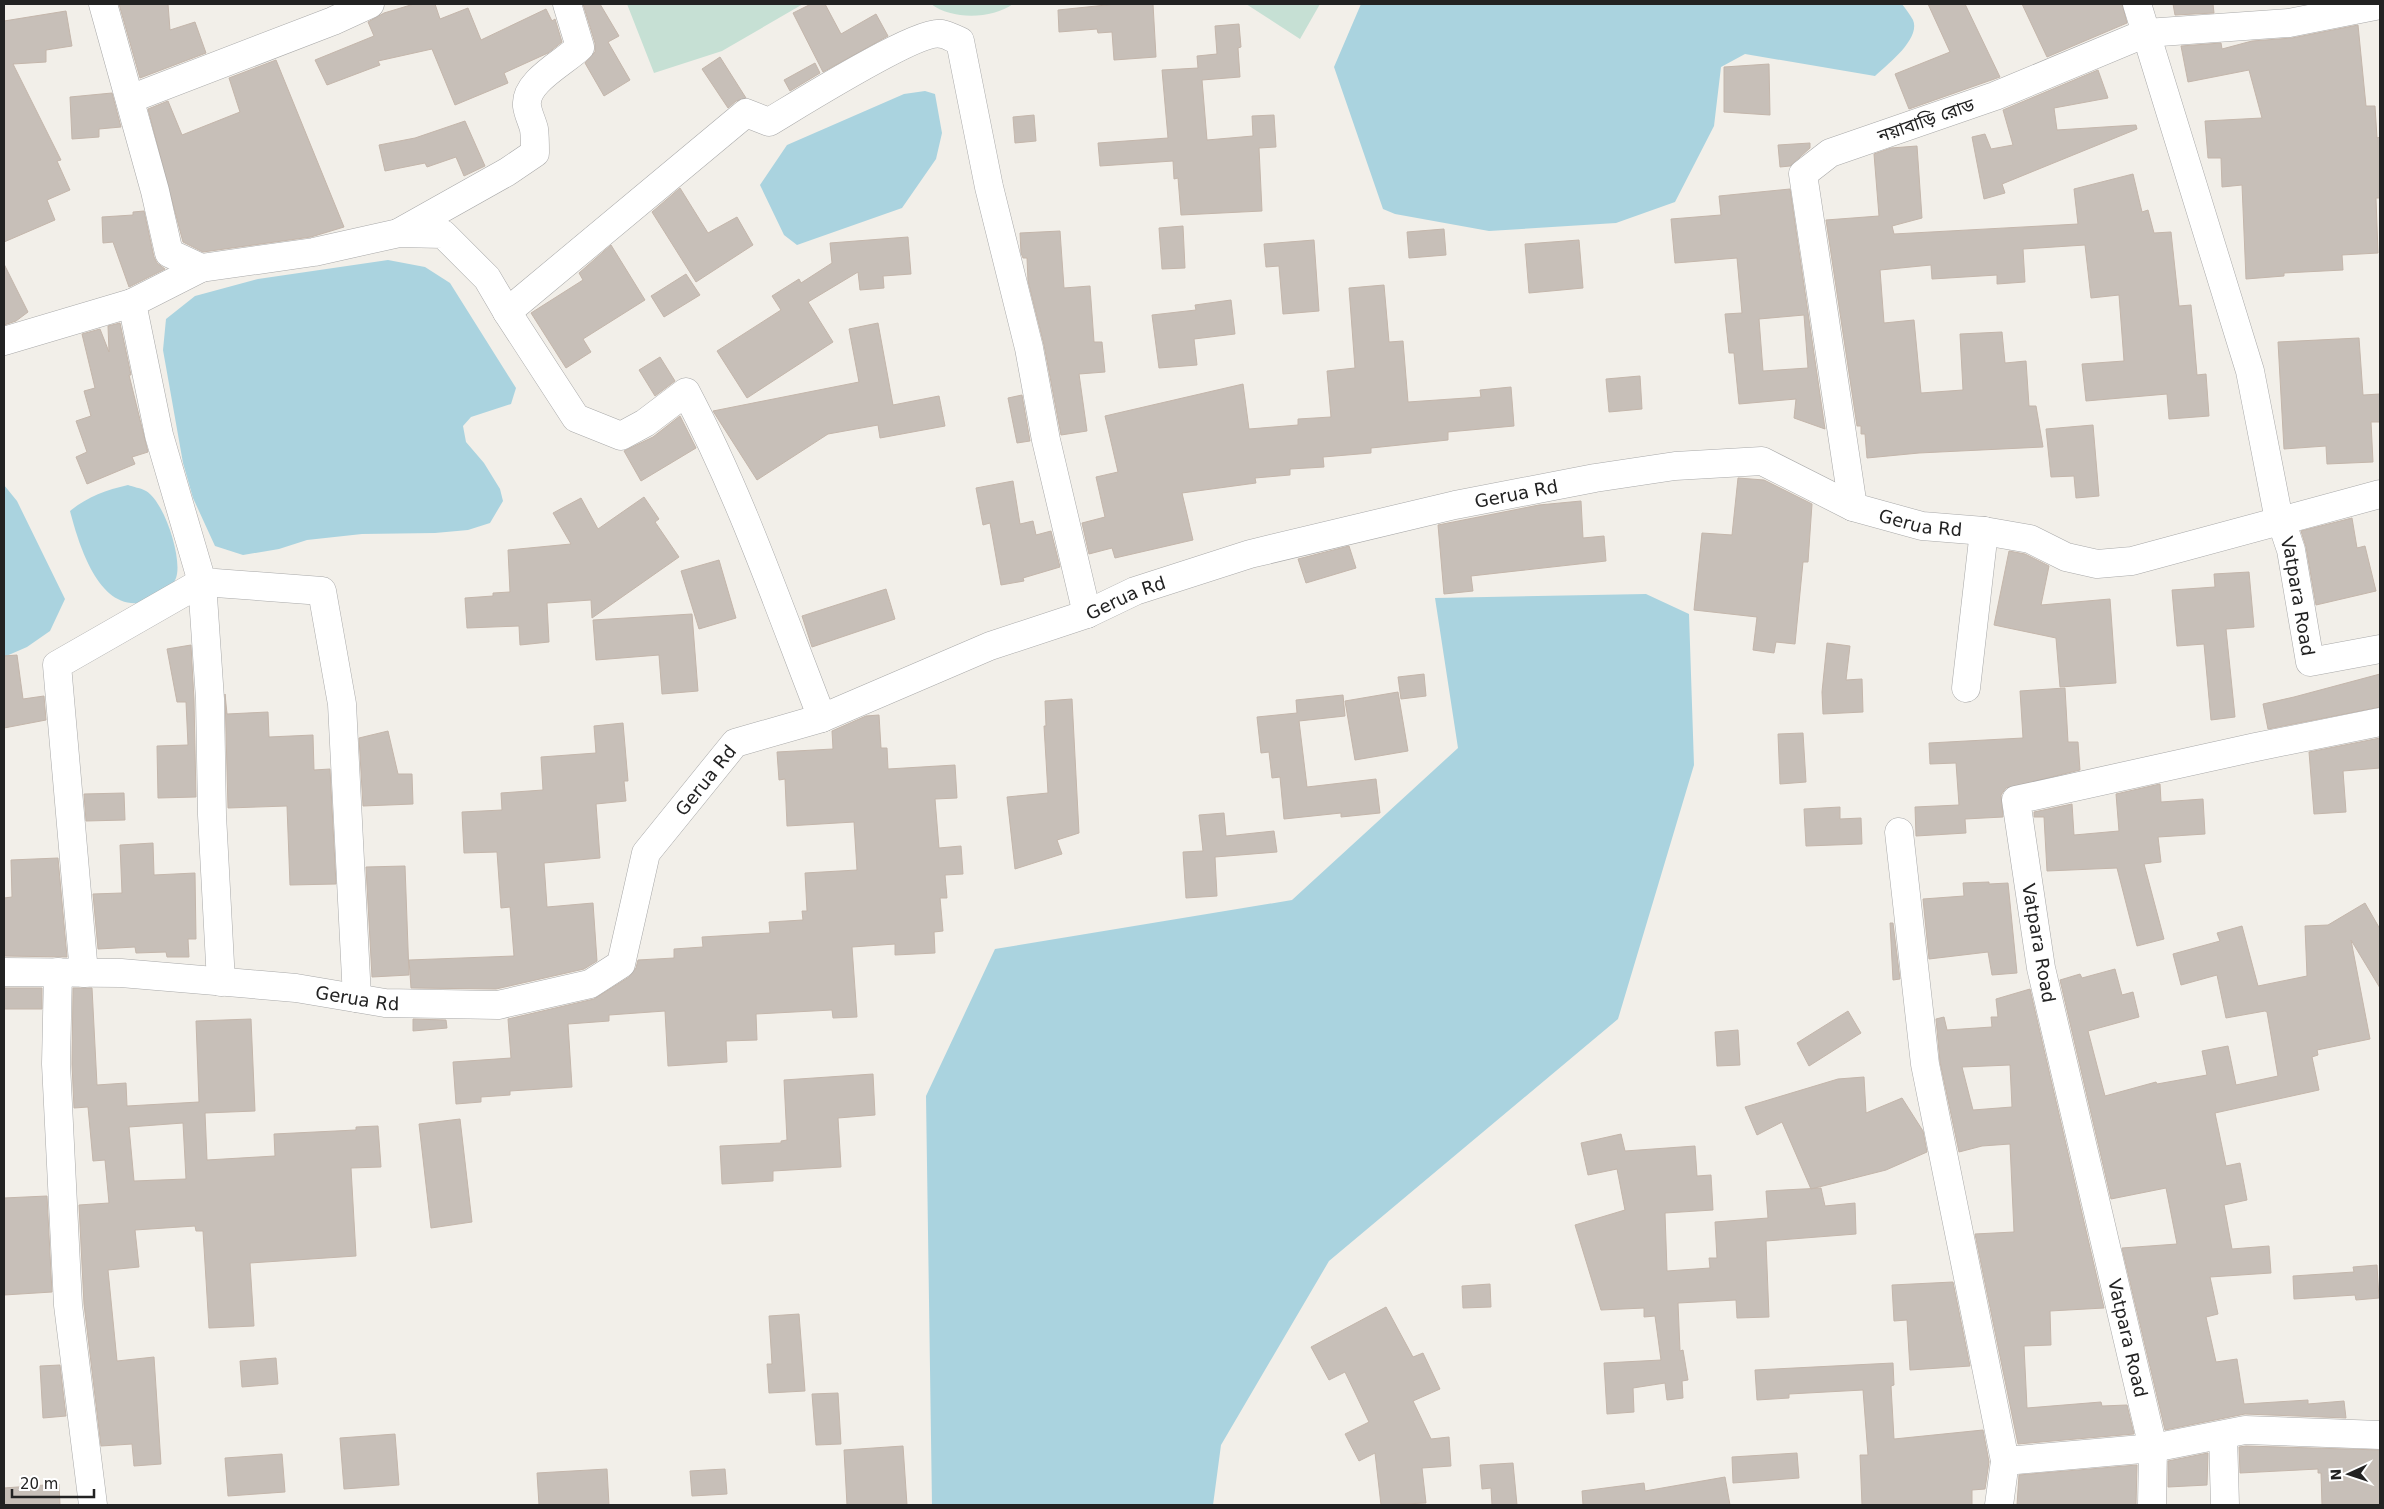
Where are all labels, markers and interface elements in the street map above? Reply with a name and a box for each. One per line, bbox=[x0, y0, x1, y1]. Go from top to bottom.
street label: নয়াবাড়ি রোড bbox=[1874, 94, 1977, 147]
street label: Gerua Rd bbox=[1473, 475, 1560, 512]
street label: Gerua Rd bbox=[1877, 504, 1963, 540]
street label: Vatpara Road bbox=[2277, 534, 2319, 657]
street label: Gerua Rd bbox=[1082, 571, 1168, 624]
street label: Gerua Rd bbox=[670, 740, 740, 819]
street label: Vatpara Road bbox=[2018, 882, 2060, 1004]
street label: Gerua Rd bbox=[314, 981, 400, 1014]
street label: Vatpara Road bbox=[2104, 1277, 2152, 1399]
north arrow bbox=[2324, 1449, 2374, 1499]
scale bar bbox=[12, 1466, 95, 1498]
text: N bbox=[2328, 1468, 2344, 1481]
text: 20 m bbox=[20, 1475, 58, 1493]

